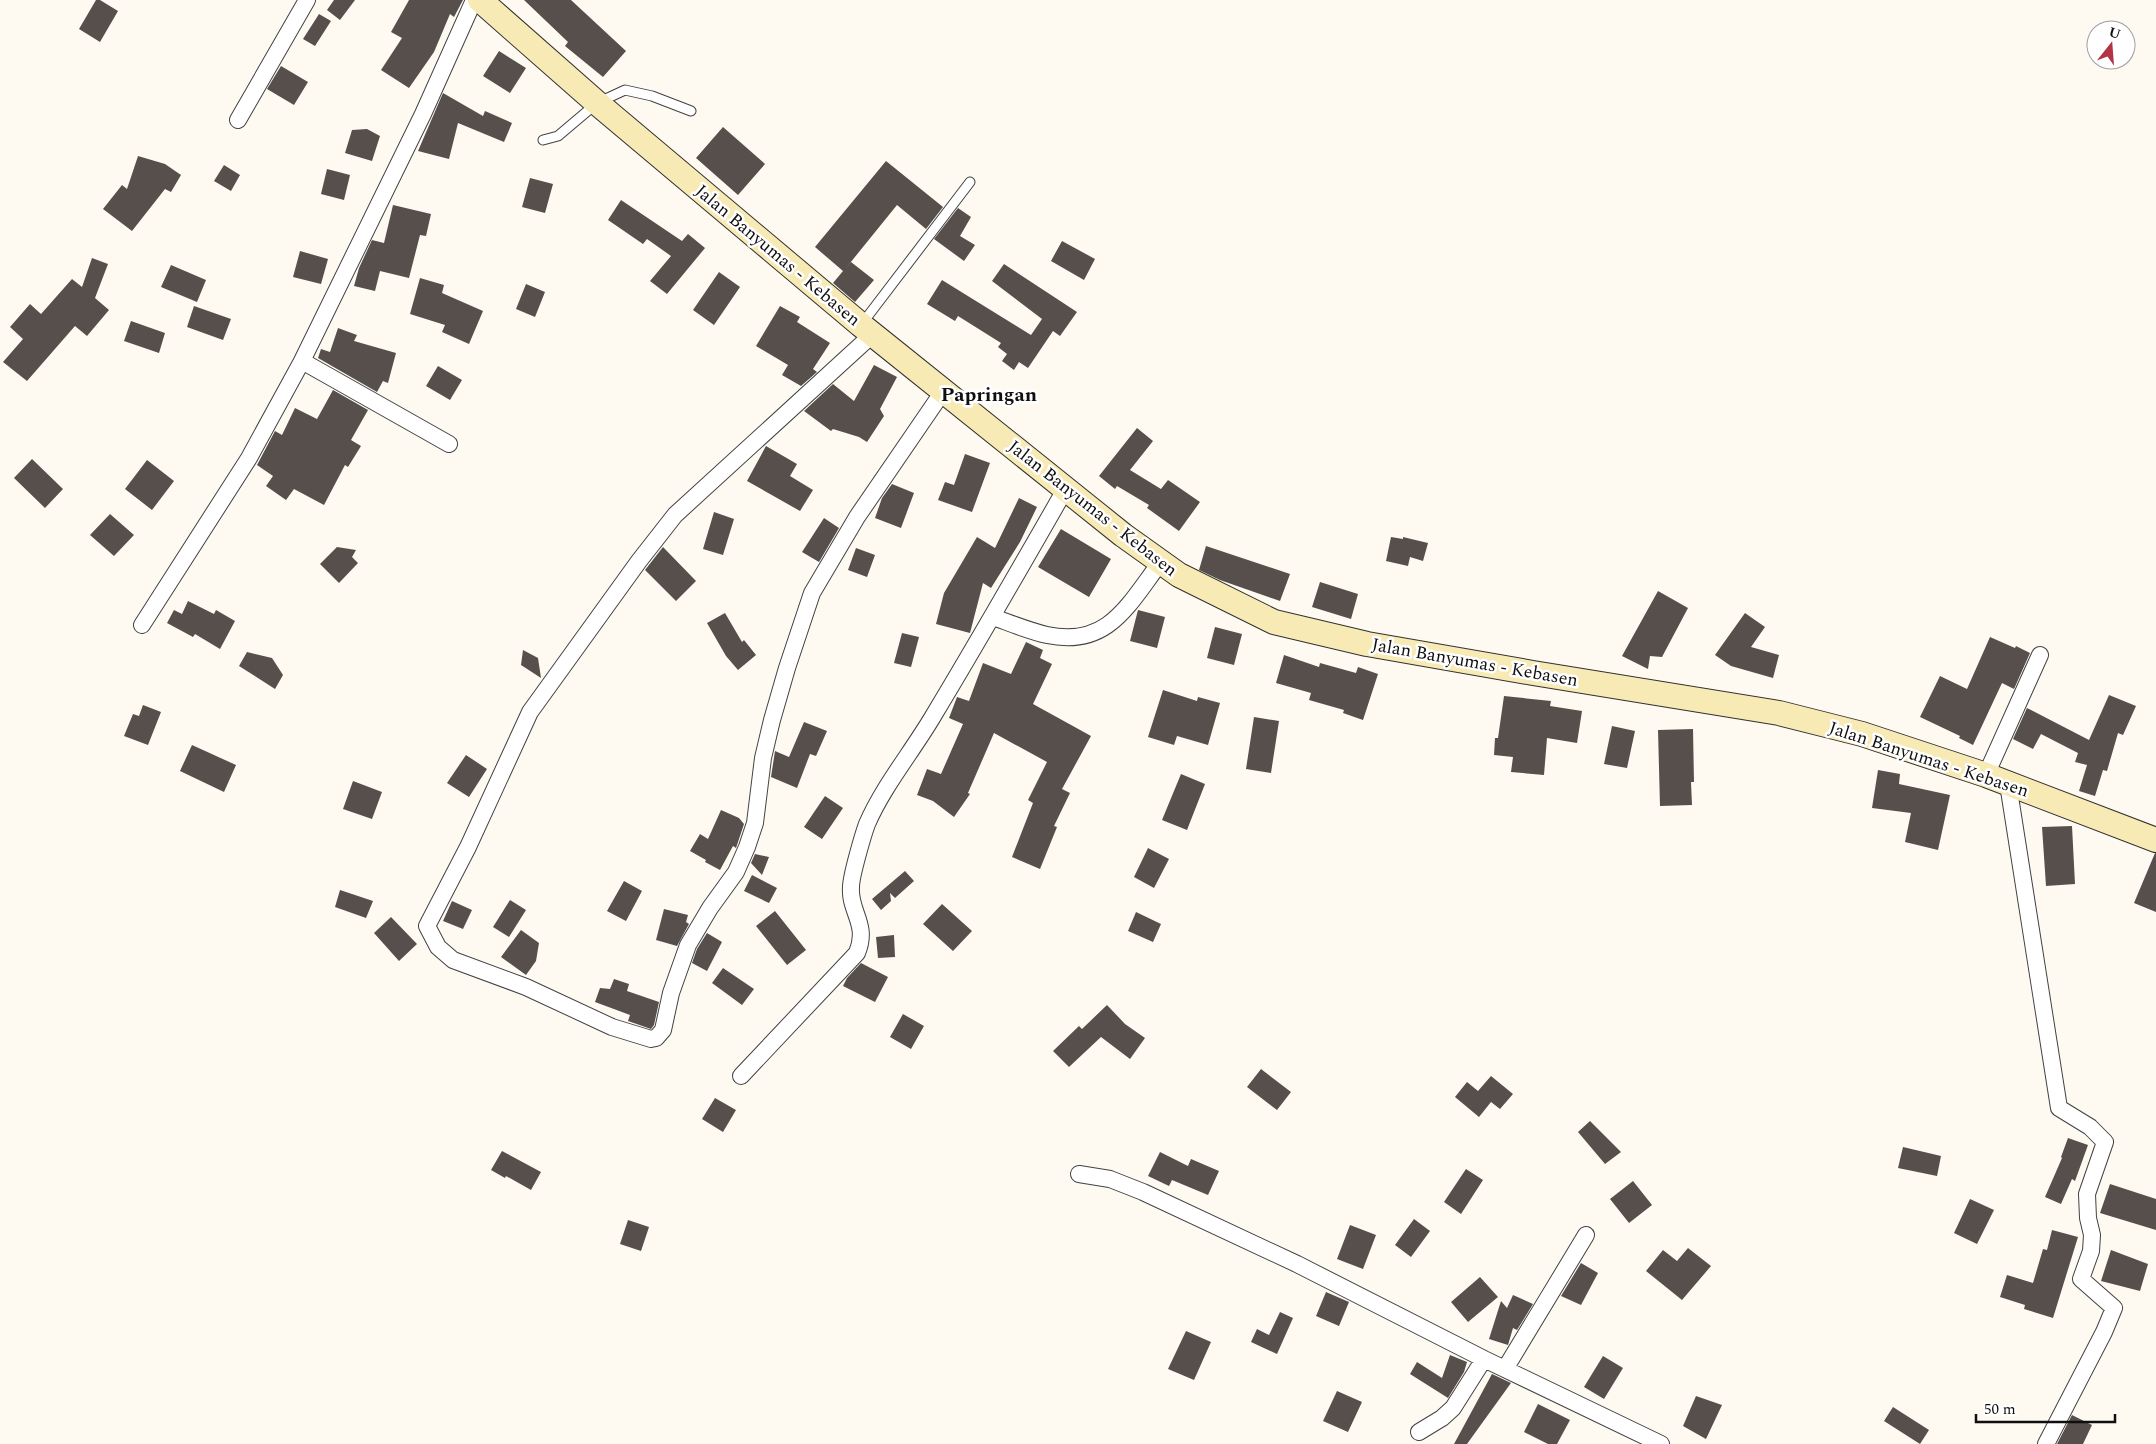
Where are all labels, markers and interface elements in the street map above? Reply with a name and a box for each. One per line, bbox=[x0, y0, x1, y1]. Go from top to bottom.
north arrow bbox=[2086, 20, 2136, 70]
text: U bbox=[2106, 21, 2124, 45]
street label: Jalan Banyumas - Kebasen bbox=[689, 178, 866, 333]
district label: Papringan bbox=[941, 380, 1037, 410]
street label: Jalan Banyumas - Kebasen bbox=[1002, 433, 1183, 583]
street label: Jalan Banyumas - Kebasen bbox=[1370, 631, 1580, 694]
street label: Jalan Banyumas - Kebasen bbox=[1825, 714, 2032, 805]
scale bar bbox=[1976, 1392, 2115, 1424]
text: 50 m bbox=[1984, 1398, 2016, 1421]

